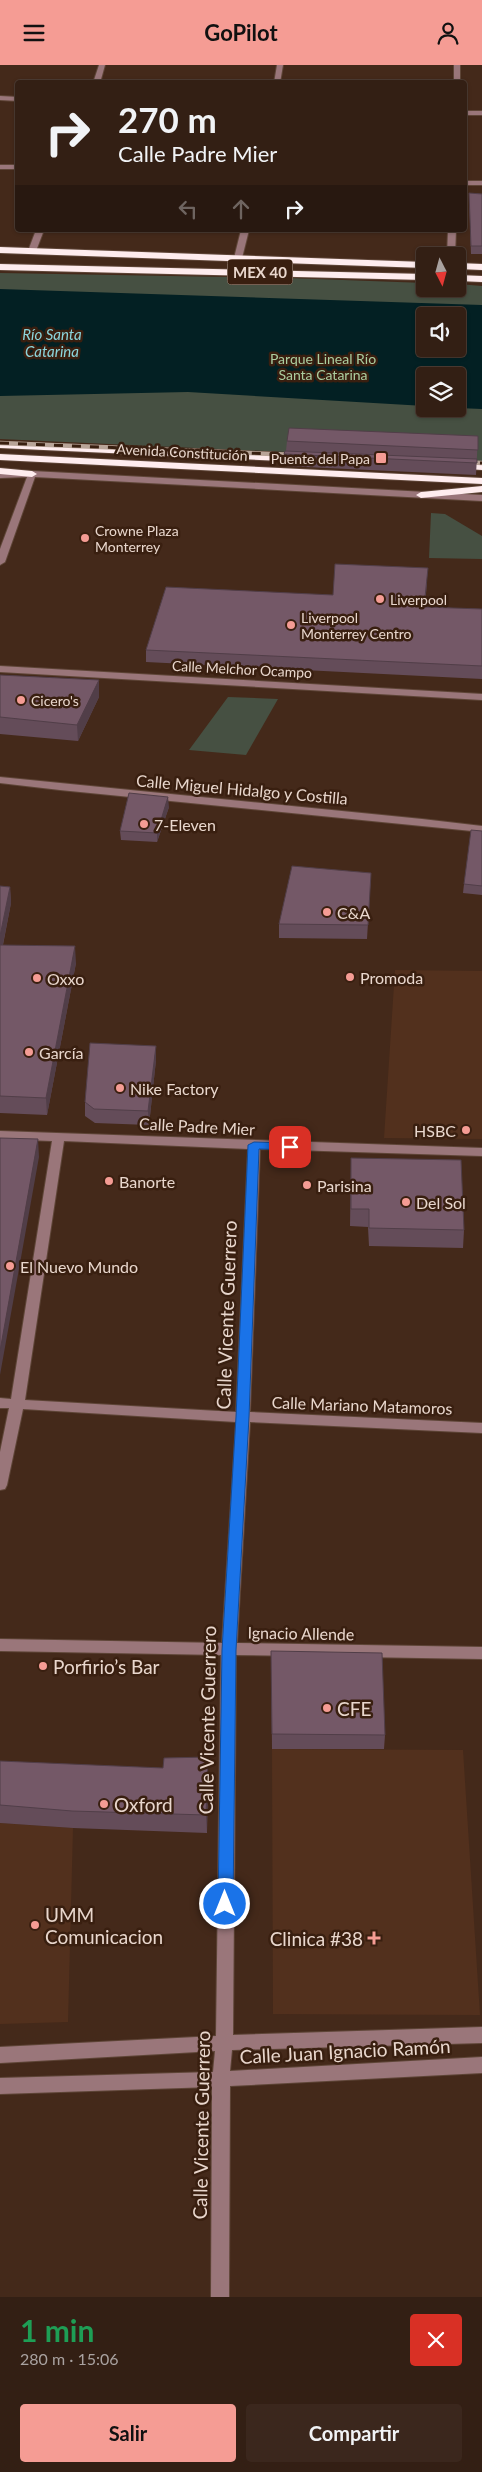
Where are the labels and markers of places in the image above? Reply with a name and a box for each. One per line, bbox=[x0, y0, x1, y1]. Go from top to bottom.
place label: Puente del Papa bbox=[271, 450, 370, 467]
marker: Puente del Papa bbox=[374, 451, 388, 465]
place label: Crowne Plaza Monterrey bbox=[95, 522, 179, 555]
marker: Crowne Plaza Monterrey bbox=[79, 532, 91, 544]
place label: Liverpool bbox=[390, 591, 447, 608]
marker: Liverpool bbox=[374, 593, 386, 605]
place label: Liverpool Monterrey Centro bbox=[301, 609, 412, 642]
marker: Liverpool Monterrey Centro bbox=[285, 619, 297, 631]
place label: Cicero's bbox=[31, 692, 79, 709]
marker: Cicero's bbox=[15, 694, 27, 706]
place label: 7-Eleven bbox=[154, 815, 216, 834]
marker: 7-Eleven bbox=[138, 818, 150, 830]
place label: C&A bbox=[337, 903, 370, 922]
marker: C&A bbox=[321, 906, 333, 918]
place label: Promoda bbox=[360, 968, 423, 987]
place label: Oxxo bbox=[47, 969, 84, 988]
marker: Promoda bbox=[344, 971, 356, 983]
marker: Oxxo bbox=[31, 972, 43, 984]
place label: García bbox=[39, 1043, 84, 1062]
marker: García bbox=[23, 1046, 35, 1058]
place label: Nike Factory bbox=[130, 1079, 219, 1098]
marker: Nike Factory bbox=[114, 1082, 126, 1094]
place label: HSBC bbox=[414, 1121, 456, 1140]
marker: HSBC bbox=[460, 1124, 472, 1136]
pin bbox=[269, 1126, 311, 1168]
place label: Banorte bbox=[119, 1172, 175, 1191]
marker: Banorte bbox=[103, 1175, 115, 1187]
place label: Parisina bbox=[317, 1176, 372, 1195]
marker: Parisina bbox=[301, 1179, 313, 1191]
place label: Del Sol bbox=[416, 1193, 466, 1212]
marker: Del Sol bbox=[400, 1196, 412, 1208]
place label: El Nuevo Mundo bbox=[20, 1257, 138, 1276]
marker: El Nuevo Mundo bbox=[4, 1260, 16, 1272]
place label: Porfirio’s Bar bbox=[53, 1655, 160, 1678]
marker: Porfirio’s Bar bbox=[37, 1660, 49, 1672]
place label: CFE bbox=[337, 1697, 371, 1720]
marker: CFE bbox=[321, 1702, 333, 1714]
place label: Oxford bbox=[114, 1793, 173, 1816]
marker: Oxford bbox=[98, 1798, 110, 1810]
place label: UMM Comunicacion bbox=[45, 1903, 163, 1948]
marker: UMM Comunicacion bbox=[29, 1919, 41, 1931]
place label: Clinica #38 bbox=[270, 1927, 363, 1950]
marker: Clinica #38 bbox=[367, 1931, 381, 1945]

